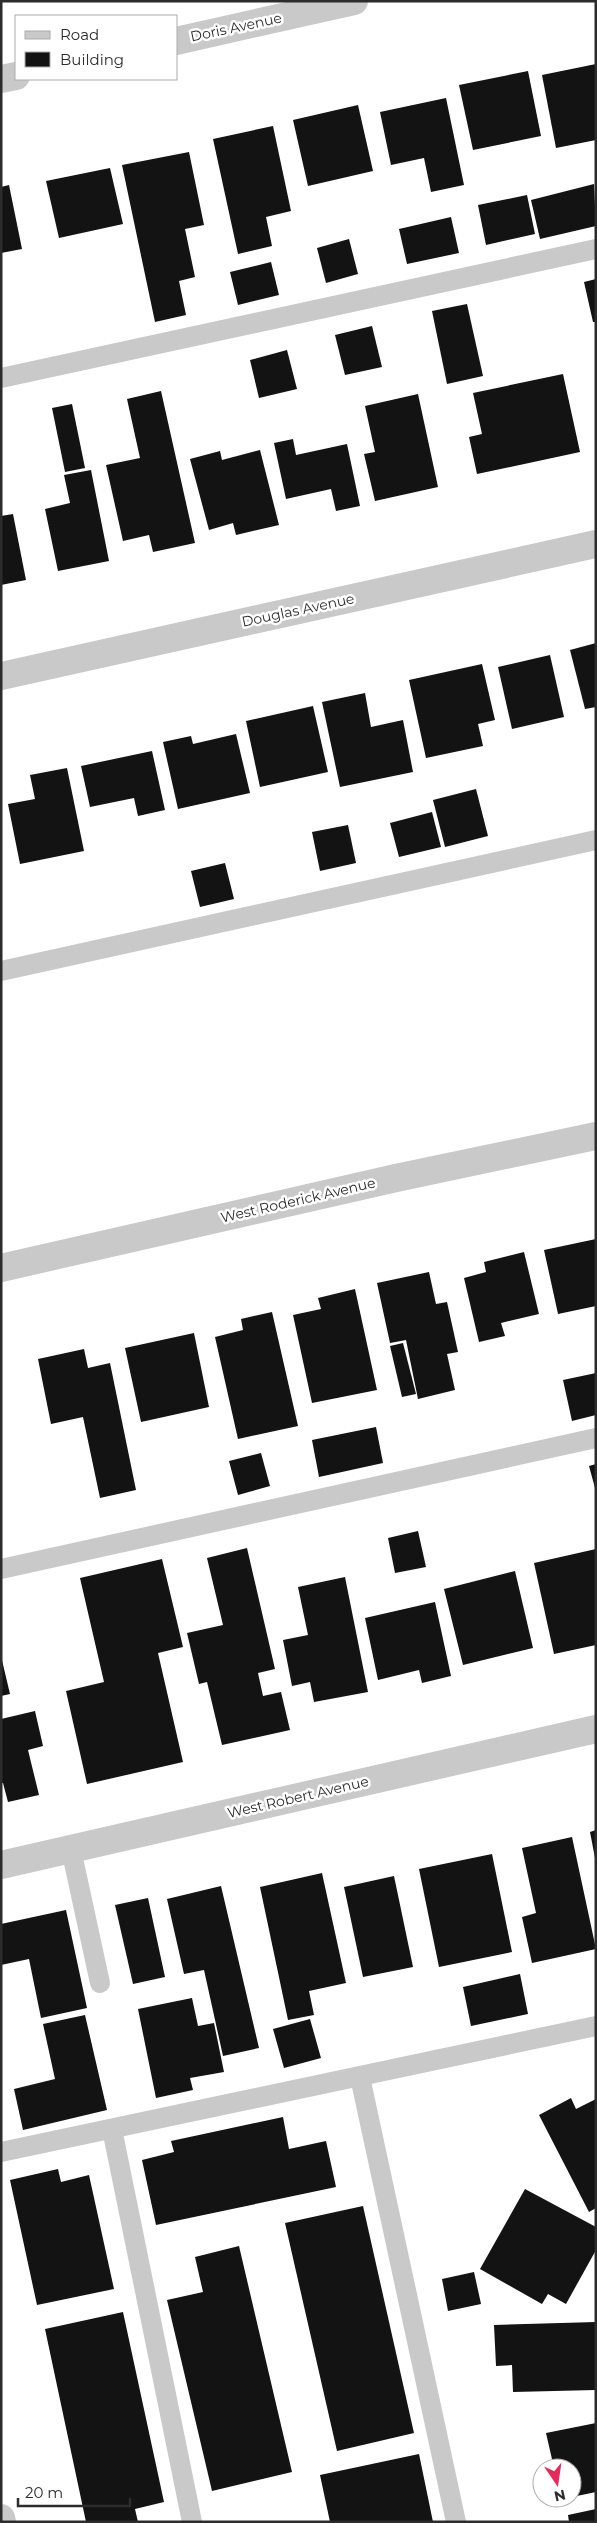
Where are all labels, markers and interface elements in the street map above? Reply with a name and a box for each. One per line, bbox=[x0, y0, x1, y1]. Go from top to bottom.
street label: Doris Avenue bbox=[189, 9, 283, 45]
legend bbox=[15, 15, 178, 80]
text: Road bbox=[60, 25, 99, 44]
text: Building bbox=[60, 50, 124, 69]
street label: Douglas Avenue bbox=[240, 589, 356, 631]
street label: West Roderick Avenue bbox=[219, 1173, 377, 1227]
street label: West Robert Avenue bbox=[226, 1772, 370, 1822]
north arrow bbox=[532, 2458, 582, 2508]
scale bar bbox=[18, 2476, 130, 2508]
text: 20 m bbox=[25, 2483, 63, 2502]
text: N bbox=[552, 2486, 567, 2506]

